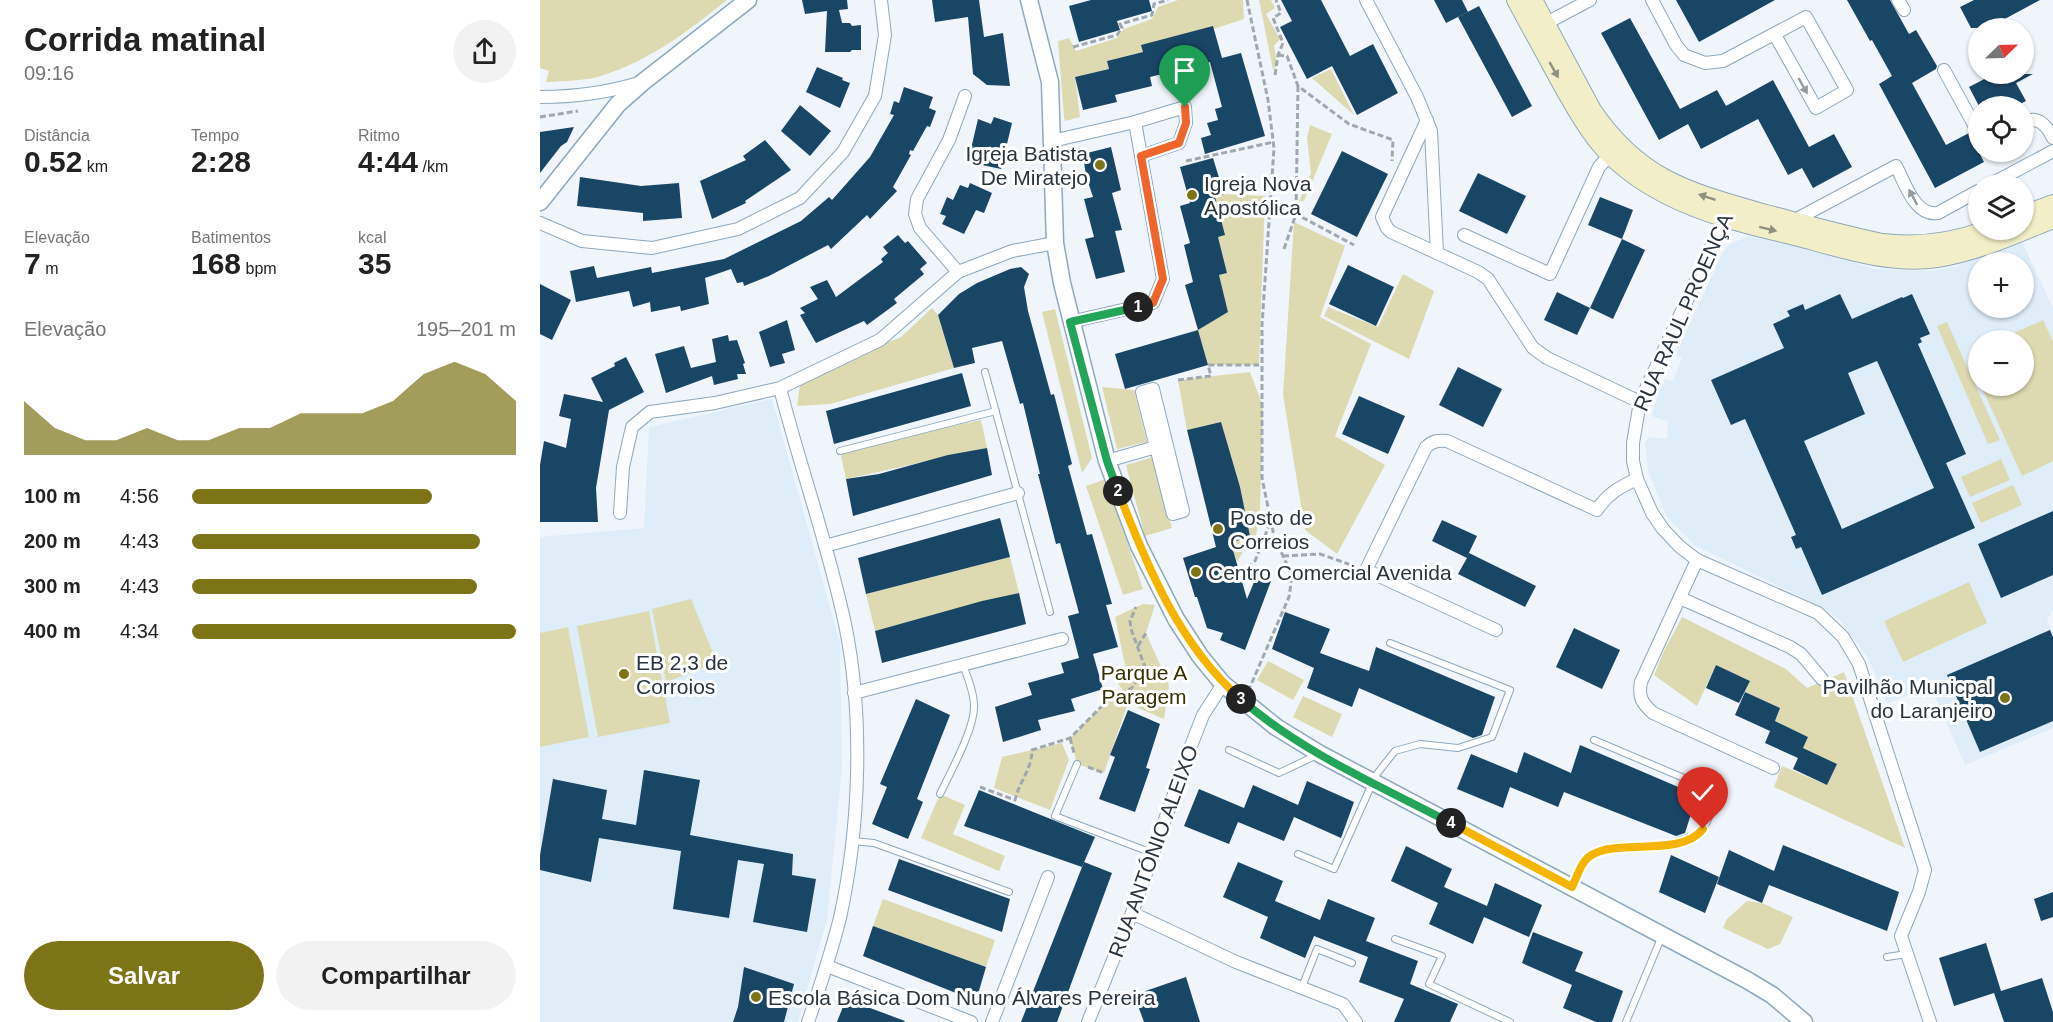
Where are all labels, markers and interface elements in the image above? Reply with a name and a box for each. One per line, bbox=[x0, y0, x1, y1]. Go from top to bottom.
north arrow bbox=[1968, 18, 2034, 84]
map controls bbox=[1968, 18, 2034, 396]
button: share bbox=[453, 20, 516, 83]
text: Corrida matinal bbox=[24, 21, 266, 58]
pin bbox=[1159, 45, 1210, 107]
icon: arrive bbox=[1168, 54, 1201, 87]
text: 09:16 bbox=[24, 62, 74, 84]
one-way arrow bbox=[1549, 62, 1559, 79]
one-way arrow bbox=[1798, 78, 1808, 95]
button: locate bbox=[1968, 96, 2034, 162]
text: Distância bbox=[24, 127, 90, 144]
text: Tempo bbox=[191, 127, 239, 144]
text: Ritmo bbox=[358, 127, 400, 144]
place label: Igreja Batista De Miratejo bbox=[965, 142, 1088, 189]
text: 0.52 bbox=[24, 145, 82, 178]
text: 2:28 bbox=[191, 145, 251, 178]
text: 4:44 bbox=[358, 145, 418, 178]
text: km bbox=[82, 158, 108, 175]
text: /km bbox=[418, 158, 448, 175]
marker: Igreja Batista De Miratejo bbox=[1093, 158, 1107, 172]
place label: Igreja Nova Apostólica bbox=[1204, 172, 1312, 219]
button: layers bbox=[1968, 174, 2034, 240]
marker: Igreja Nova Apostólica bbox=[1185, 188, 1199, 202]
one-way arrow bbox=[1908, 188, 1918, 205]
one-way arrow bbox=[1698, 192, 1716, 201]
street label: RUA RAUL PROENÇA bbox=[1629, 210, 1737, 414]
one-way arrow bbox=[1759, 225, 1777, 235]
text: Elevação bbox=[24, 229, 90, 246]
text: Batimentos bbox=[191, 229, 271, 246]
text: kcal bbox=[358, 229, 386, 246]
text: 7 bbox=[24, 247, 41, 280]
text: 168 bbox=[191, 247, 241, 280]
text: 35 bbox=[358, 247, 391, 280]
button: + bbox=[1968, 252, 2034, 318]
text: m bbox=[41, 260, 58, 277]
text: bpm bbox=[241, 260, 277, 277]
pin: 1 bbox=[1123, 292, 1153, 322]
text: 1 bbox=[1134, 298, 1142, 315]
text: Elevação bbox=[24, 318, 106, 340]
text: 195–201 m bbox=[416, 318, 516, 340]
button: − bbox=[1968, 330, 2034, 396]
pin: 2 bbox=[1103, 476, 1133, 506]
text: 2 bbox=[1114, 482, 1122, 499]
text: 100 m bbox=[24, 485, 81, 507]
text: 4:56 bbox=[120, 485, 159, 507]
place label: Posto de Correios bbox=[1230, 506, 1313, 553]
marker: Posto de Correios bbox=[1211, 522, 1225, 536]
text: 200 m bbox=[24, 530, 81, 552]
text: 4:43 bbox=[120, 530, 159, 552]
place label: Centro Comercial Avenida bbox=[1208, 561, 1452, 584]
marker: Centro Comercial Avenida bbox=[1189, 565, 1203, 579]
text: 300 m bbox=[24, 575, 81, 597]
text: 4:43 bbox=[120, 575, 159, 597]
text: 400 m bbox=[24, 620, 81, 642]
text: 4:34 bbox=[120, 620, 159, 642]
place label: EB 2,3 de Corroios bbox=[636, 651, 728, 698]
park label: Parque A Paragem bbox=[1101, 661, 1187, 708]
marker: EB 2,3 de Corroios bbox=[617, 667, 631, 681]
place label: Pavilhão Municpal do Laranjeiro bbox=[1823, 675, 1993, 722]
pin: 3 bbox=[1226, 684, 1256, 714]
text: 3 bbox=[1237, 690, 1245, 707]
marker: Pavilhão Municpal do Laranjeiro bbox=[1998, 691, 2012, 705]
street label: RUA ANTÓNIO ALEIXO bbox=[1104, 742, 1202, 960]
pin bbox=[1677, 767, 1728, 829]
icon: check bbox=[1686, 776, 1719, 809]
pin: 4 bbox=[1436, 808, 1466, 838]
text: 4 bbox=[1447, 814, 1455, 831]
button: Salvar bbox=[24, 941, 264, 1010]
button: Compartilhar bbox=[276, 941, 516, 1010]
place label: Escola Básica Dom Nuno Álvares Pereira bbox=[768, 986, 1156, 1009]
marker: Escola Básica Dom Nuno Álvares Pereira bbox=[749, 990, 763, 1004]

